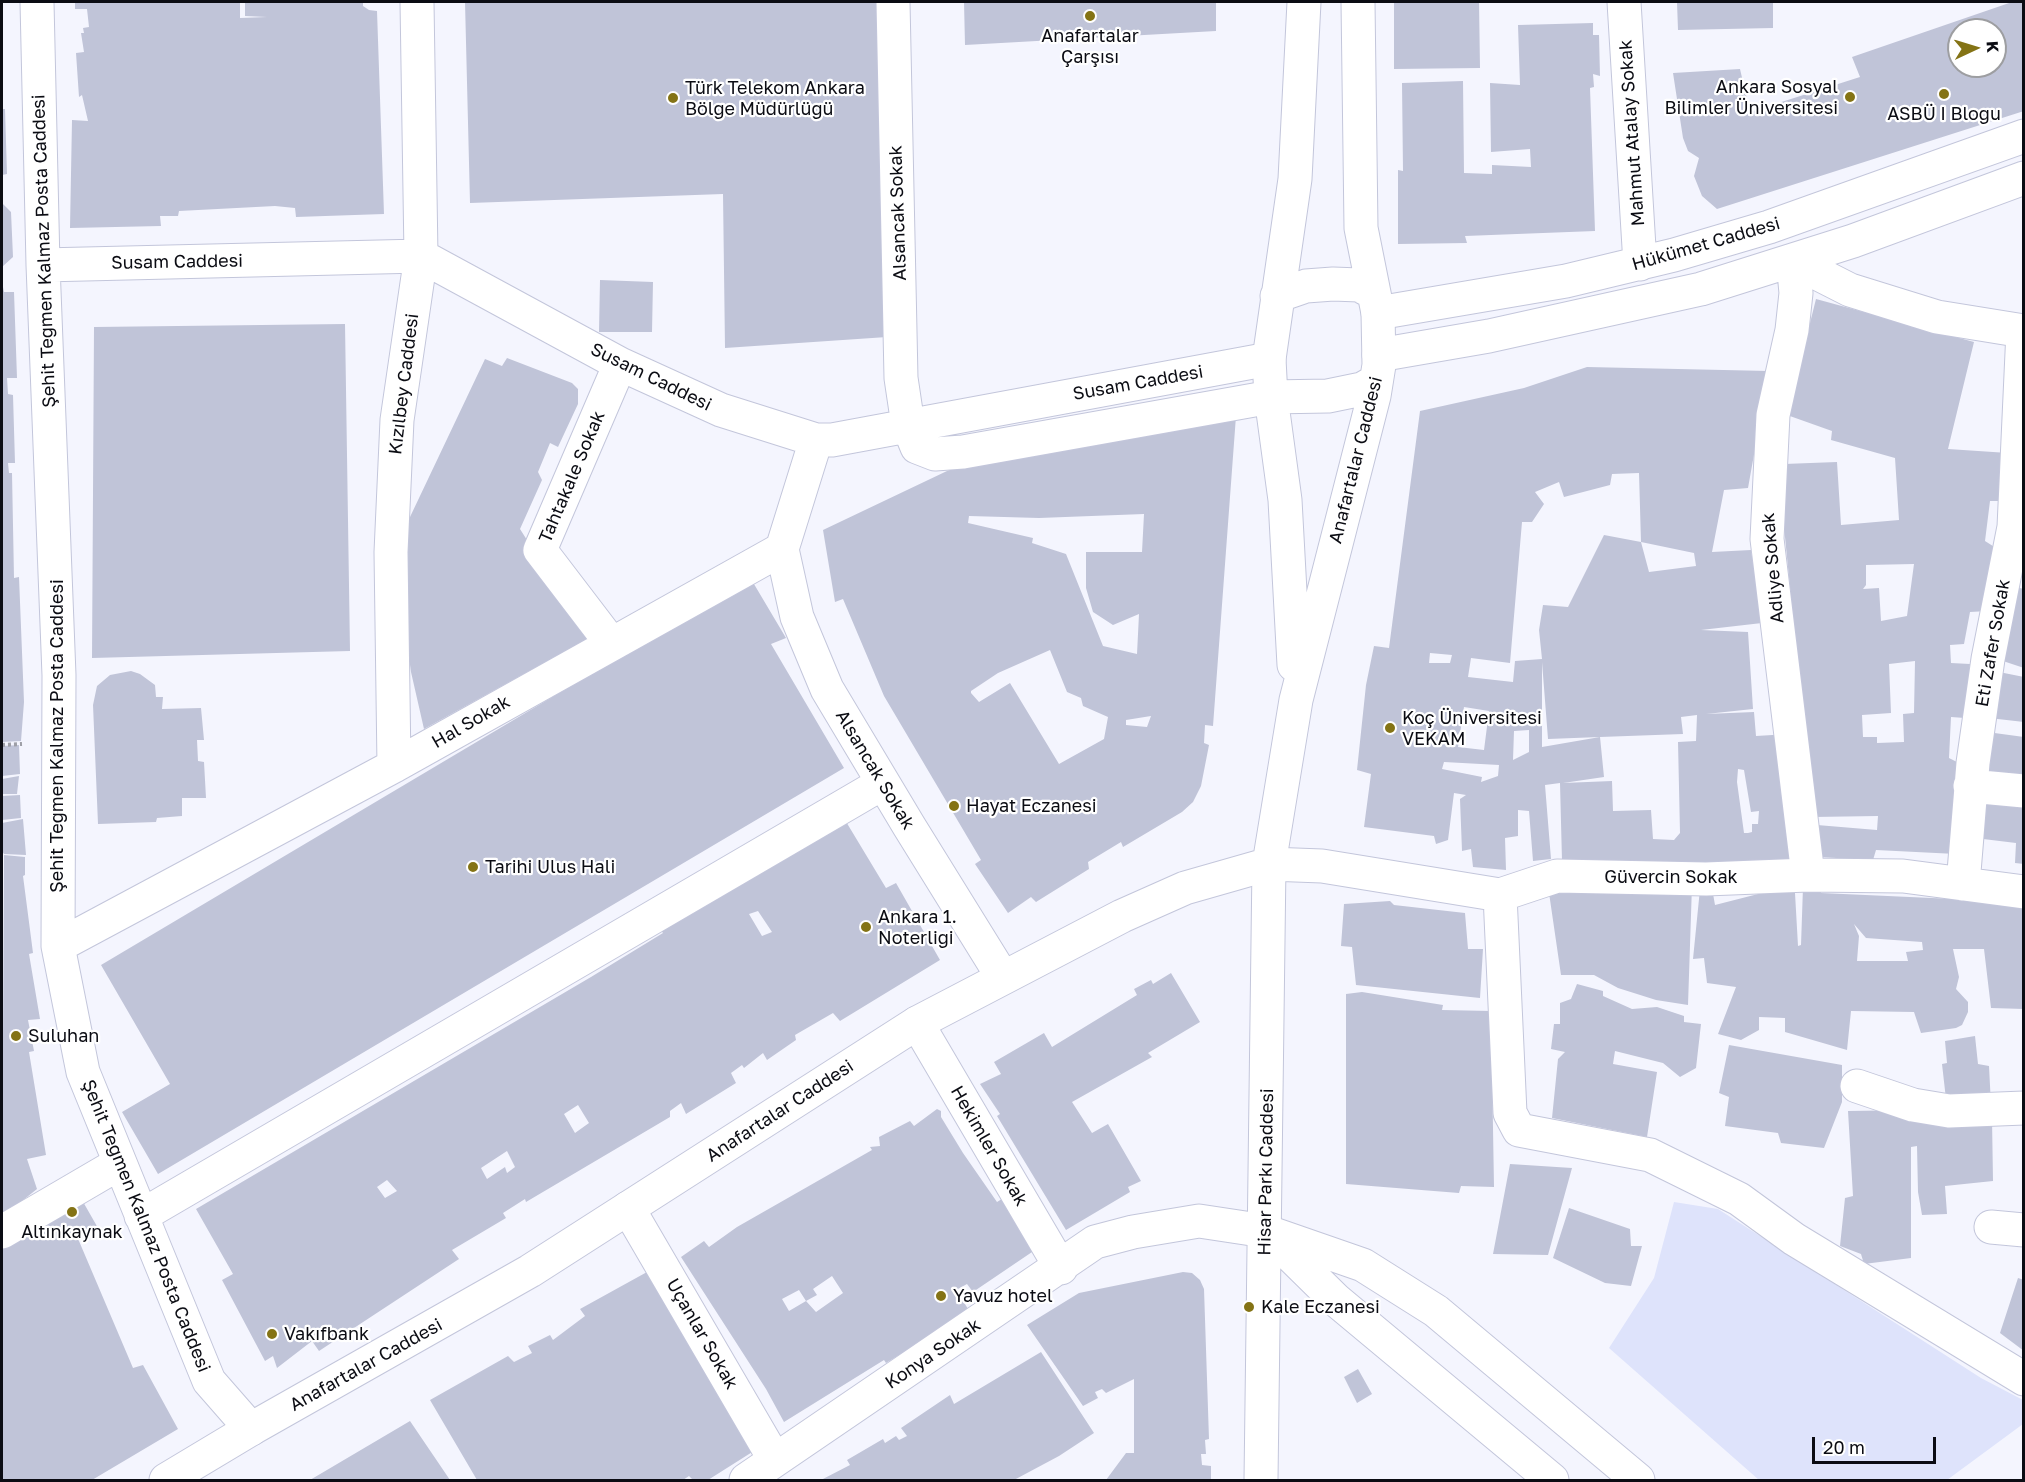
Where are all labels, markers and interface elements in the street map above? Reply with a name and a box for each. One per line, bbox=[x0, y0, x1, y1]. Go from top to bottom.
marker: Anafartalar Çarşısı bbox=[1083, 9, 1097, 23]
north arrow bbox=[1947, 18, 2007, 78]
place label: Anafartalar Çarşısı bbox=[1041, 25, 1139, 68]
street label: Mahmut Atalay Sokak bbox=[1615, 39, 1649, 227]
text: K bbox=[1983, 40, 2003, 53]
place label: Ankara Sosyal Bilimler Üniversitesi bbox=[1664, 76, 1838, 118]
place label: Türk Telekom Ankara Bölge Müdürlüğü bbox=[685, 77, 865, 119]
marker: ASBÜ I Bloğu bbox=[1937, 87, 1951, 101]
marker: Ankara Sosyal Bilimler Üniversitesi bbox=[1843, 90, 1857, 104]
marker: Türk Telekom Ankara Bölge Müdürlüğü bbox=[666, 91, 680, 105]
street label: Şehit Teğmen Kalmaz Posta Caddesi bbox=[28, 94, 60, 408]
place label: ASBÜ I Bloğu bbox=[1887, 103, 2001, 125]
street label: Alsancak Sokak bbox=[885, 145, 911, 281]
street label: Hükümet Caddesi bbox=[1629, 213, 1783, 275]
street label: Susam Caddesi bbox=[111, 250, 243, 274]
street label: Kızılbey Caddesi bbox=[385, 312, 423, 456]
street label: Susam Caddesi bbox=[587, 338, 715, 416]
street label: Susam Caddesi bbox=[1071, 361, 1205, 405]
street label: Anafartalar Caddesi bbox=[1325, 374, 1387, 546]
street label: Tahtakale Sokak bbox=[534, 408, 610, 546]
street label: Adliye Sokak bbox=[1757, 512, 1789, 624]
street label: Eti Zafer Sokak bbox=[1971, 577, 2015, 709]
street label: Şehit Teğmen Kalmaz Posta Caddesi bbox=[46, 579, 68, 893]
street label: Hal Sokak bbox=[428, 691, 514, 753]
street label: Alsancak Sokak bbox=[831, 706, 919, 834]
place label: Koç Üniversitesi VEKAM bbox=[1402, 707, 1542, 750]
marker: Koç Üniversitesi VEKAM bbox=[1383, 721, 1397, 735]
place label: Hayat Eczanesi bbox=[966, 795, 1097, 817]
marker: Hayat Eczanesi bbox=[947, 799, 961, 813]
place label: Tarihi Ulus Hali bbox=[485, 856, 615, 878]
marker: Tarihi Ulus Hali bbox=[466, 860, 480, 874]
street label: Güvercin Sokak bbox=[1604, 866, 1738, 888]
place label: Ankara 1. Noterliği bbox=[878, 906, 957, 948]
marker: Ankara 1. Noterliği bbox=[859, 920, 873, 934]
place label: Suluhan bbox=[28, 1025, 99, 1047]
marker: Suluhan bbox=[9, 1029, 23, 1043]
street label: Anafartalar Caddesi bbox=[702, 1055, 858, 1167]
street label: Şehit Teğmen Kalmaz Posta Caddesi bbox=[77, 1077, 215, 1375]
street label: Hekimler Sokak bbox=[946, 1082, 1032, 1210]
street label: Hisar Parkı Caddesi bbox=[1254, 1088, 1278, 1256]
marker: Altınkaynak bbox=[65, 1205, 79, 1219]
place label: Altınkaynak bbox=[21, 1221, 123, 1243]
street label: Uçanlar Sokak bbox=[662, 1275, 742, 1393]
place label: Yavuz hotel bbox=[953, 1285, 1053, 1307]
marker: Yavuz hotel bbox=[934, 1289, 948, 1303]
place label: Kale Eczanesi bbox=[1261, 1296, 1380, 1318]
marker: Kale Eczanesi bbox=[1242, 1300, 1256, 1314]
street label: Anafartalar Caddesi bbox=[286, 1314, 446, 1416]
street label: Konya Sokak bbox=[881, 1314, 985, 1394]
place label: Vakıfbank bbox=[284, 1323, 369, 1345]
marker: Vakıfbank bbox=[265, 1327, 279, 1341]
scale bar bbox=[1815, 1425, 1940, 1463]
text: 20 m bbox=[1823, 1436, 1865, 1458]

